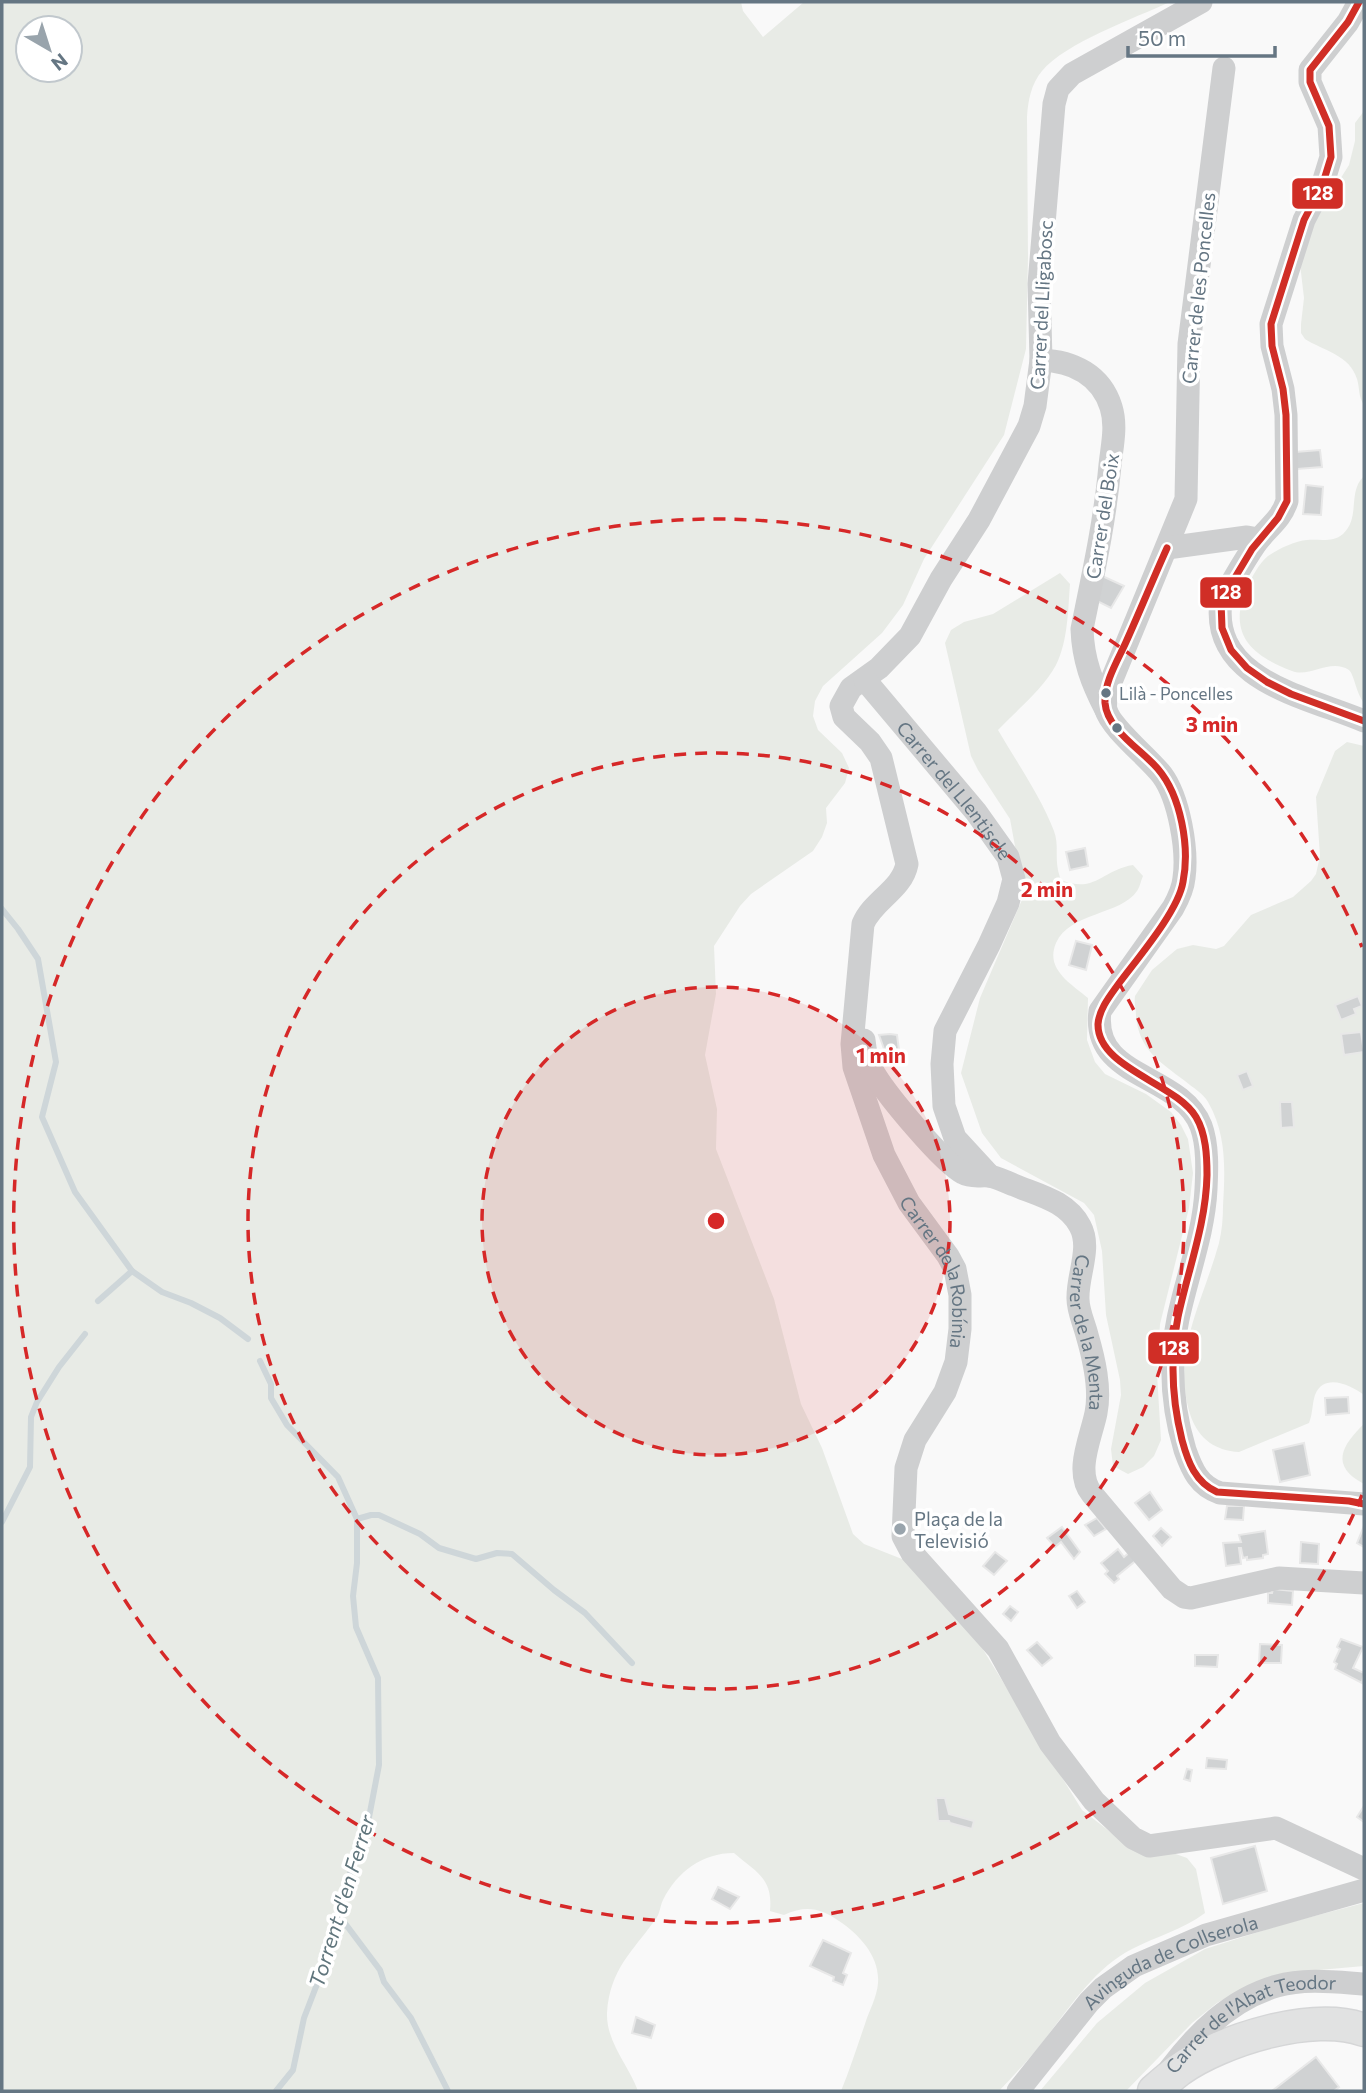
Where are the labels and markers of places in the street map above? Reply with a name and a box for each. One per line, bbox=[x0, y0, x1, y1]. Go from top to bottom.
place label: Lilà - Poncelles bbox=[1119, 683, 1233, 704]
marker: Lilà - Poncelles bbox=[1099, 686, 1113, 700]
unlabelled marker bbox=[1110, 721, 1124, 735]
centre of rings bbox=[704, 1209, 728, 1233]
place label: Plaça de la Televisió bbox=[914, 1507, 1003, 1552]
marker: Plaça de la Televisió bbox=[892, 1521, 908, 1537]

